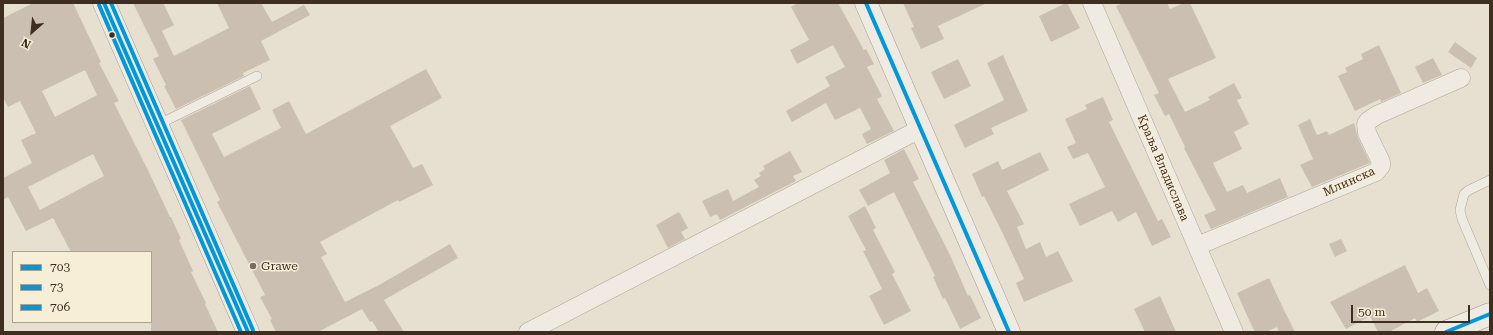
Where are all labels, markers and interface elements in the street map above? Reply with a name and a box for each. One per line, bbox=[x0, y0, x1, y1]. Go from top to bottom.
north arrow bbox=[12, 12, 52, 52]
unlabelled marker bbox=[107, 30, 117, 40]
text: N bbox=[20, 35, 33, 51]
street label: Краља Владислава bbox=[1134, 113, 1192, 223]
street label: Млинска bbox=[1321, 164, 1377, 200]
legend bbox=[12, 251, 152, 323]
place label: Grawe bbox=[261, 259, 298, 273]
text: 703 bbox=[50, 260, 70, 274]
marker: Grawe bbox=[248, 261, 258, 271]
text: 73 bbox=[50, 280, 63, 294]
scale bar bbox=[1353, 297, 1472, 323]
text: 706 bbox=[50, 300, 70, 314]
text: 50 m bbox=[1358, 305, 1385, 319]

